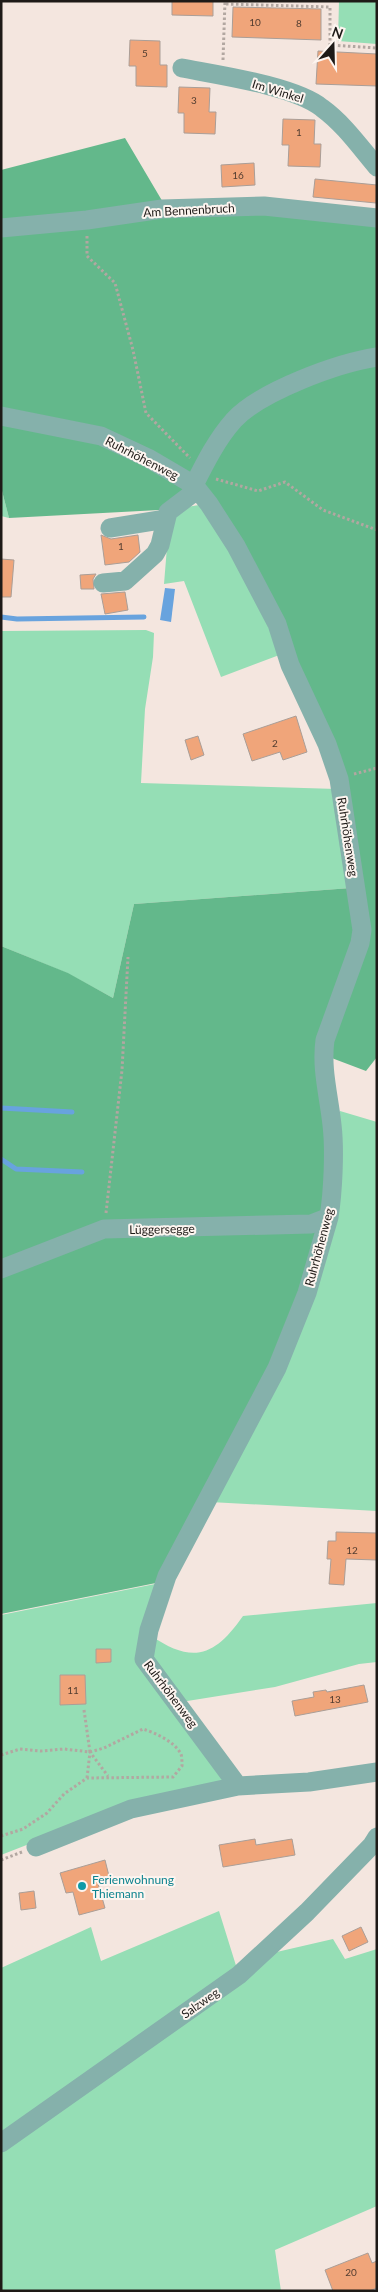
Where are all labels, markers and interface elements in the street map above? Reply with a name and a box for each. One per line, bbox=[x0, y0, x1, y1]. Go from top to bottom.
house number: 10 bbox=[249, 16, 261, 28]
house number: 8 bbox=[296, 17, 302, 29]
north arrow bbox=[308, 20, 358, 70]
text: N bbox=[330, 22, 346, 42]
house number: 5 bbox=[142, 47, 148, 59]
street label: Im Winkel bbox=[250, 76, 306, 106]
house number: 3 bbox=[191, 94, 197, 106]
house number: 1 bbox=[296, 126, 302, 138]
house number: 16 bbox=[232, 169, 244, 181]
street label: Am Bennenbruch bbox=[143, 200, 235, 220]
street label: Ruhrhöhenweg bbox=[103, 433, 181, 483]
house number: 1 bbox=[118, 540, 124, 552]
house number: 2 bbox=[272, 737, 278, 749]
street label: Ruhrhöhenweg bbox=[334, 796, 362, 878]
street label: Ruhrhöhenweg bbox=[301, 1206, 337, 1288]
street label: Lüggersegge bbox=[129, 1221, 195, 1237]
house number: 12 bbox=[346, 1544, 358, 1556]
street label: Ruhrhöhenweg bbox=[141, 1657, 201, 1731]
house number: 11 bbox=[67, 1684, 79, 1696]
house number: 13 bbox=[329, 1693, 341, 1705]
place label: Ferienwohnung Thiemann bbox=[92, 1872, 174, 1901]
marker: Ferienwohnung Thiemann bbox=[76, 1880, 88, 1892]
street label: Salzweg bbox=[178, 1985, 222, 2021]
house number: 20 bbox=[345, 2266, 357, 2278]

